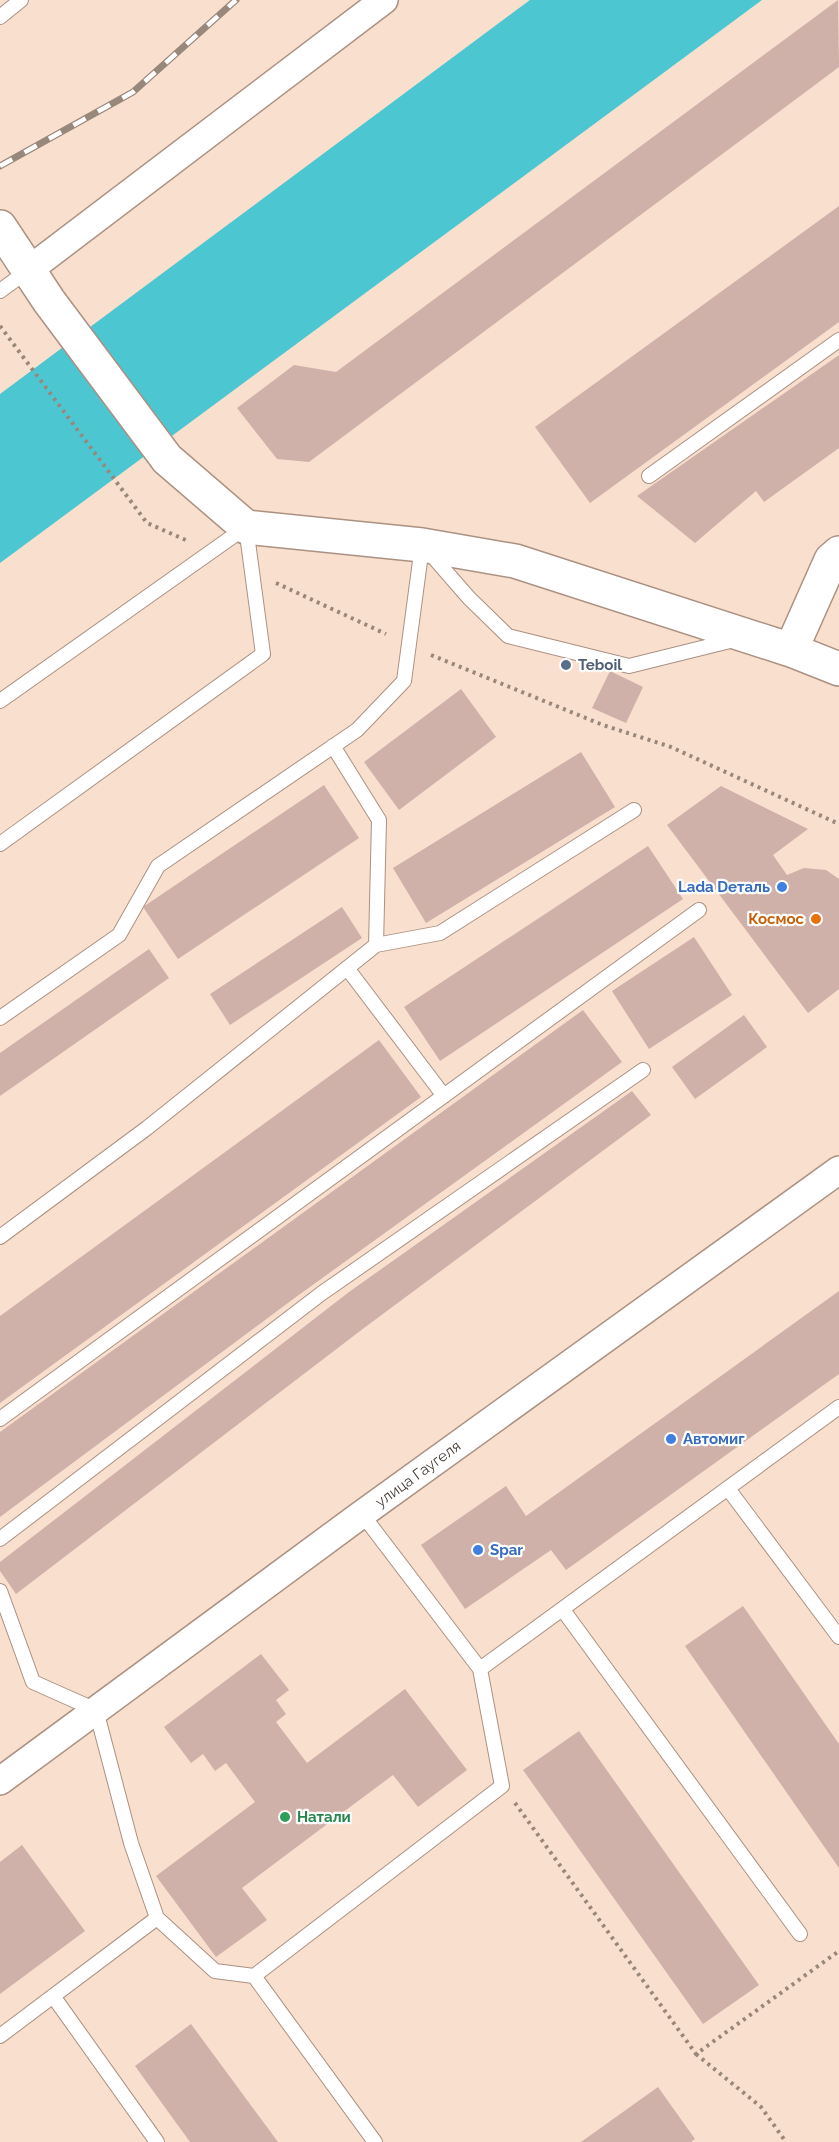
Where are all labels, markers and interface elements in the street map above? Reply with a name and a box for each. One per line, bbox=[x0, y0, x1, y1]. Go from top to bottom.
place label: Teboil bbox=[578, 656, 622, 674]
marker: Teboil bbox=[559, 658, 573, 672]
place label: Lada Dеталь bbox=[678, 878, 770, 896]
marker: Lada Dеталь bbox=[775, 880, 789, 894]
place label: Космос bbox=[748, 910, 805, 928]
marker: Космос bbox=[809, 912, 823, 926]
place label: Автомиг bbox=[683, 1430, 745, 1448]
marker: Автомиг bbox=[664, 1432, 678, 1446]
street label: улица Гаугеля bbox=[372, 1437, 464, 1511]
place label: Spar bbox=[490, 1541, 523, 1559]
marker: Spar bbox=[471, 1543, 485, 1557]
place label: Натали bbox=[297, 1808, 351, 1826]
marker: Натали bbox=[278, 1810, 292, 1824]

